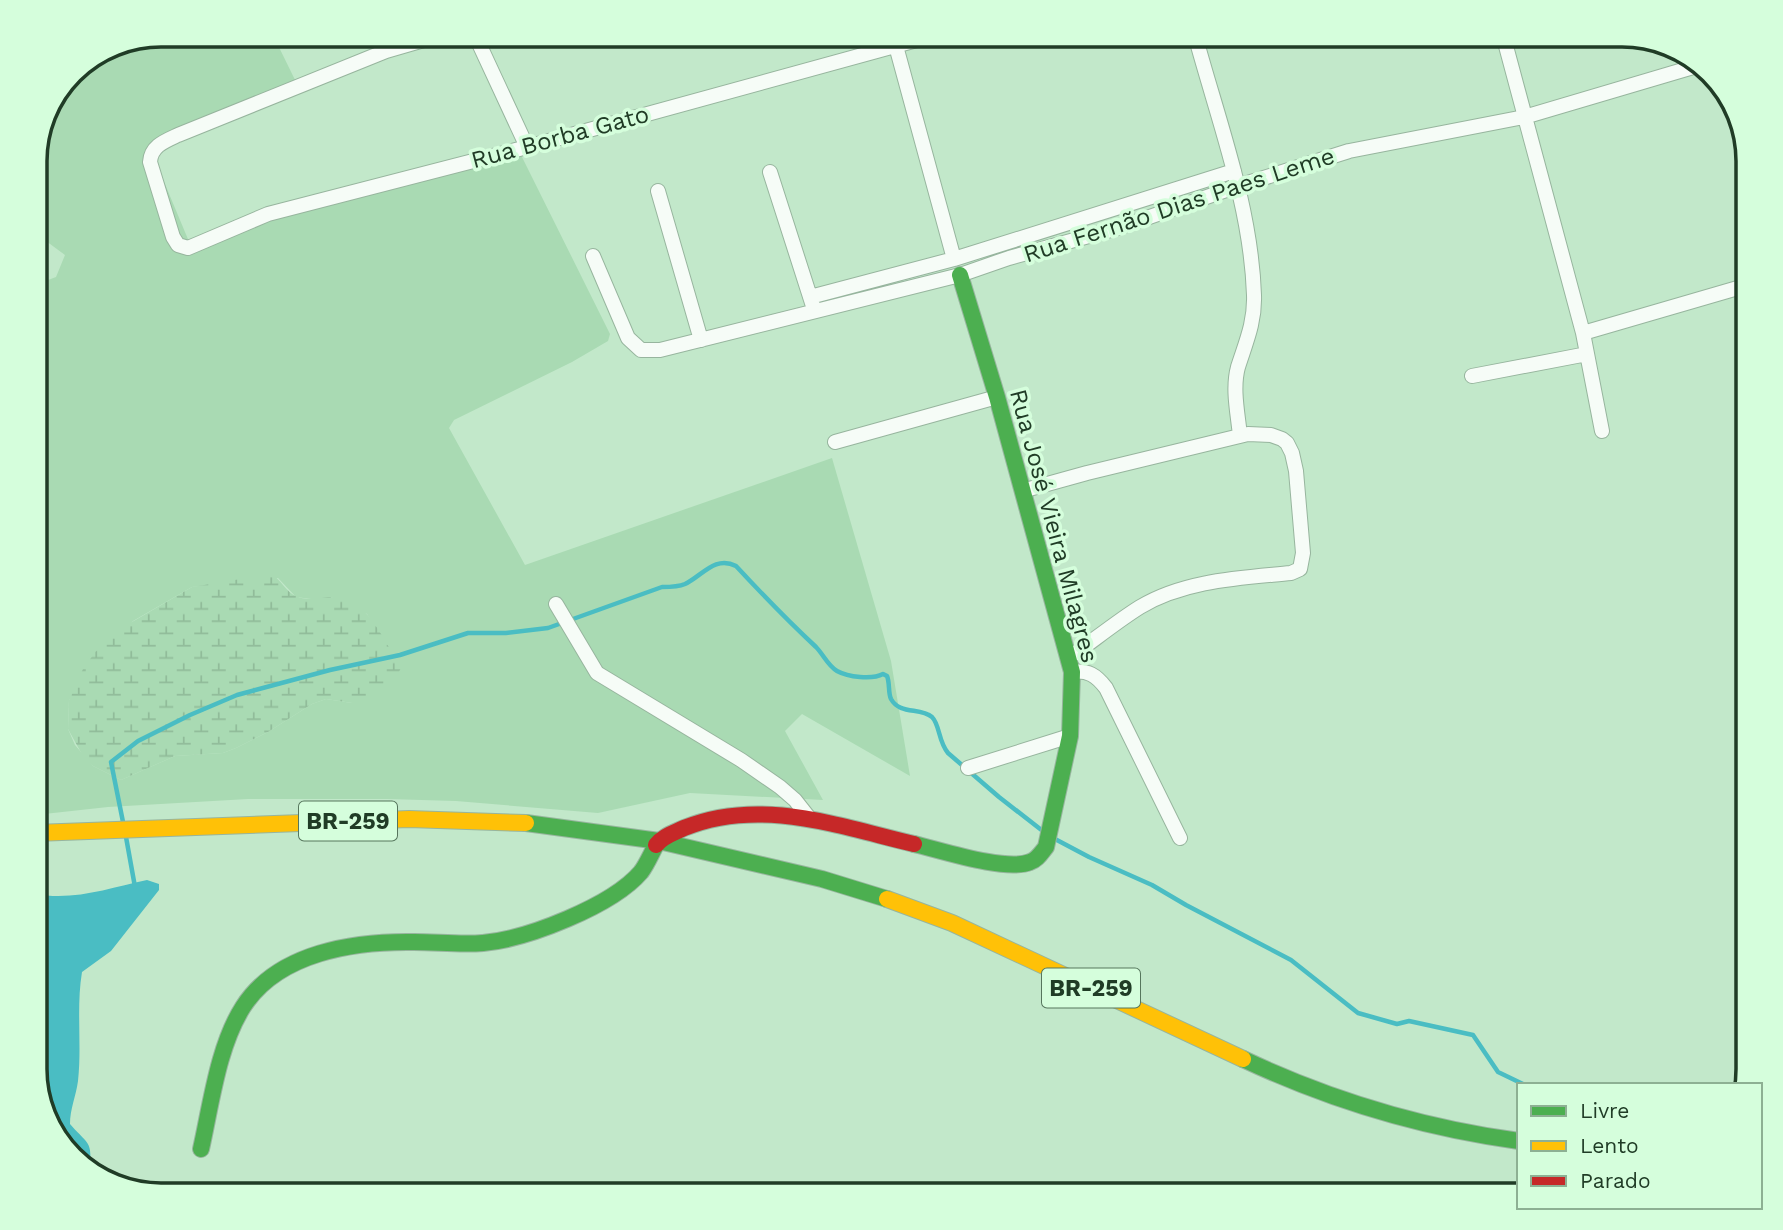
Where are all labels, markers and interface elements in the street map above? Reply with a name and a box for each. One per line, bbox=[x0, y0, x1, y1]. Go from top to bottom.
street label: Rua Borba Gato bbox=[468, 100, 652, 174]
street label: Rua Fernão Dias Paes Leme bbox=[1020, 141, 1338, 269]
street label: Rua José Vieira Milagres bbox=[1004, 386, 1104, 666]
road number: BR-259 bbox=[299, 802, 397, 841]
road number: BR-259 bbox=[1042, 968, 1140, 1007]
legend bbox=[1517, 1083, 1762, 1209]
text: Livre bbox=[1580, 1098, 1629, 1123]
text: Lento bbox=[1580, 1133, 1639, 1158]
text: Parado bbox=[1580, 1168, 1651, 1193]

